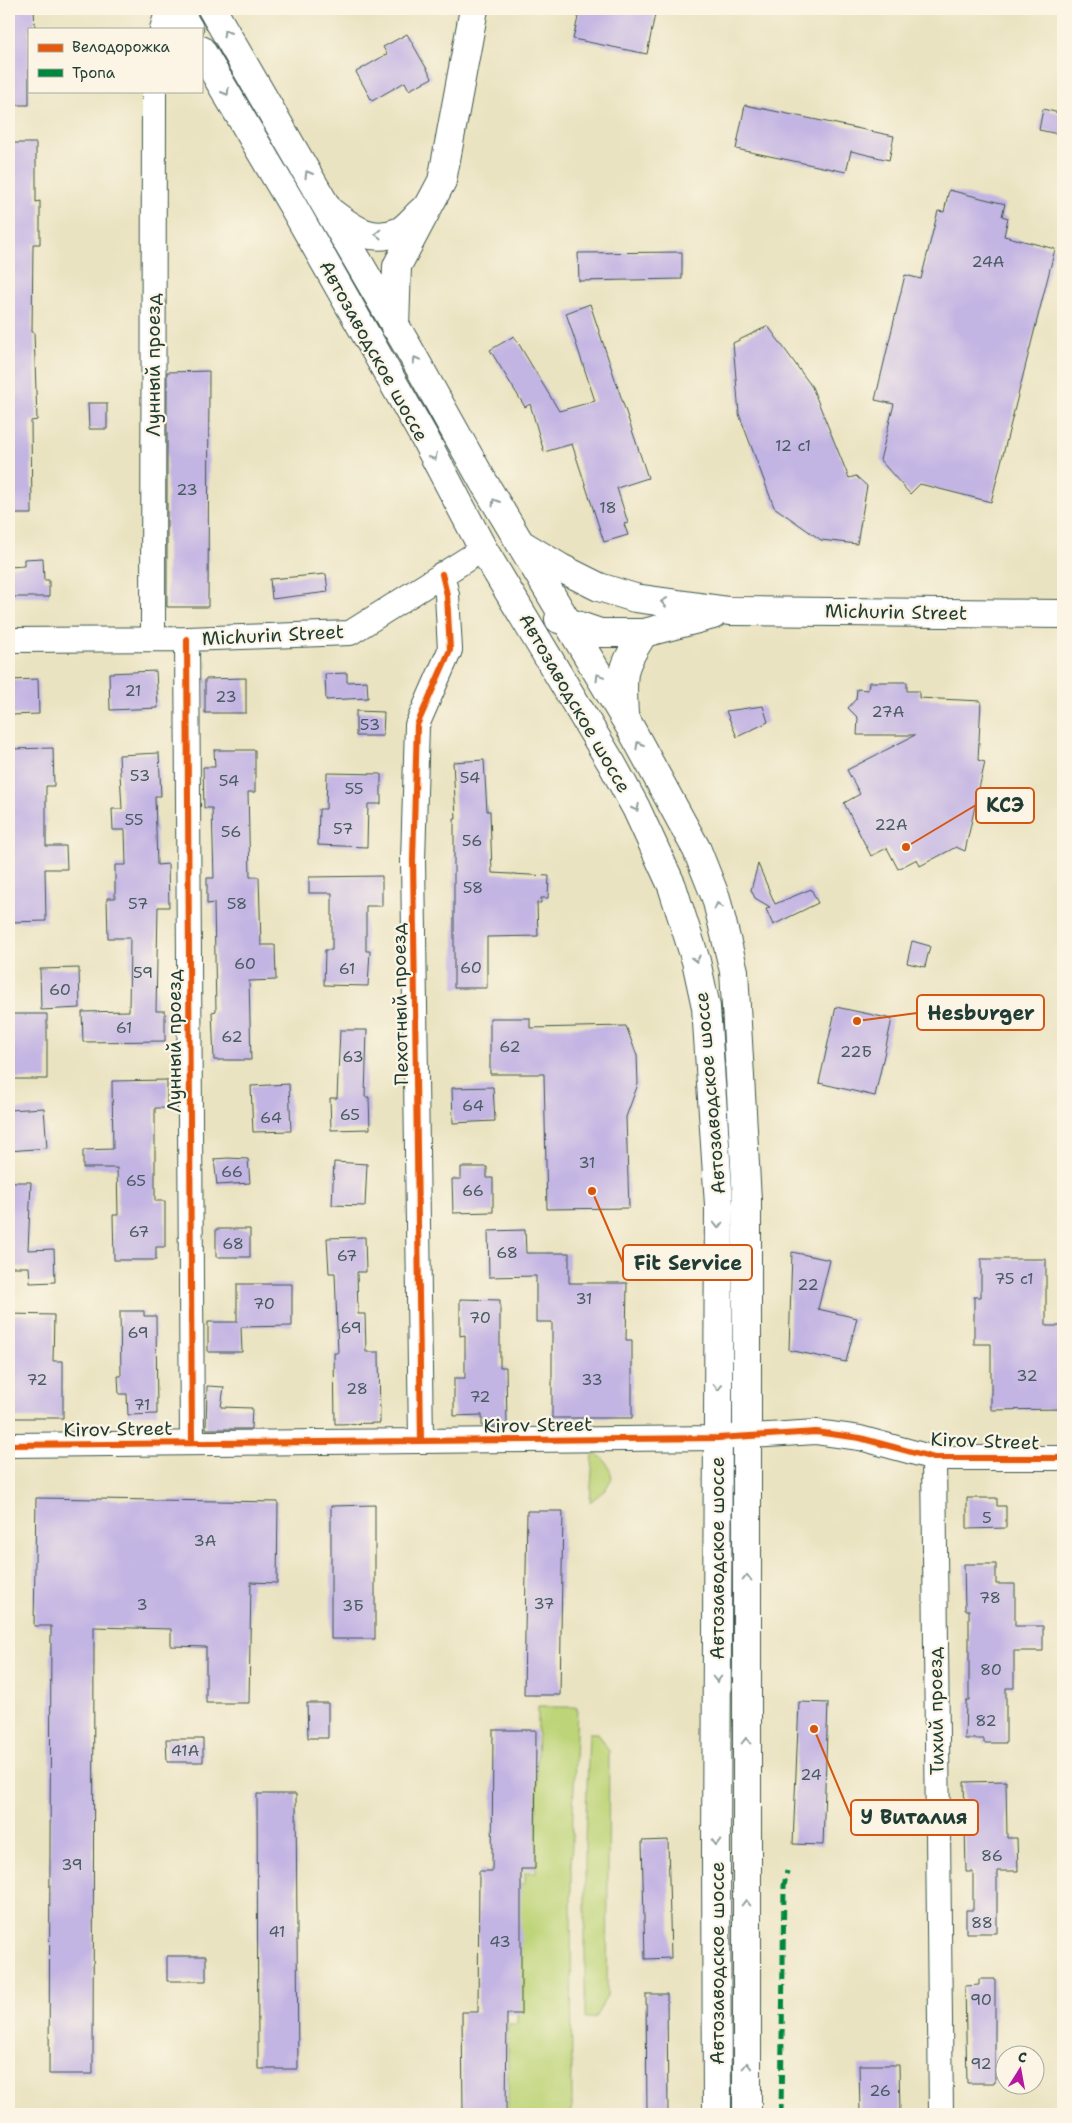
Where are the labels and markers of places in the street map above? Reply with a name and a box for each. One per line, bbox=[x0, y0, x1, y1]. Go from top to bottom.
callout: КСЭ bbox=[976, 788, 1034, 823]
callout: Hesburger bbox=[917, 995, 1044, 1030]
callout: Fit Service bbox=[623, 1245, 752, 1280]
callout: У Виталия bbox=[851, 1800, 978, 1835]

